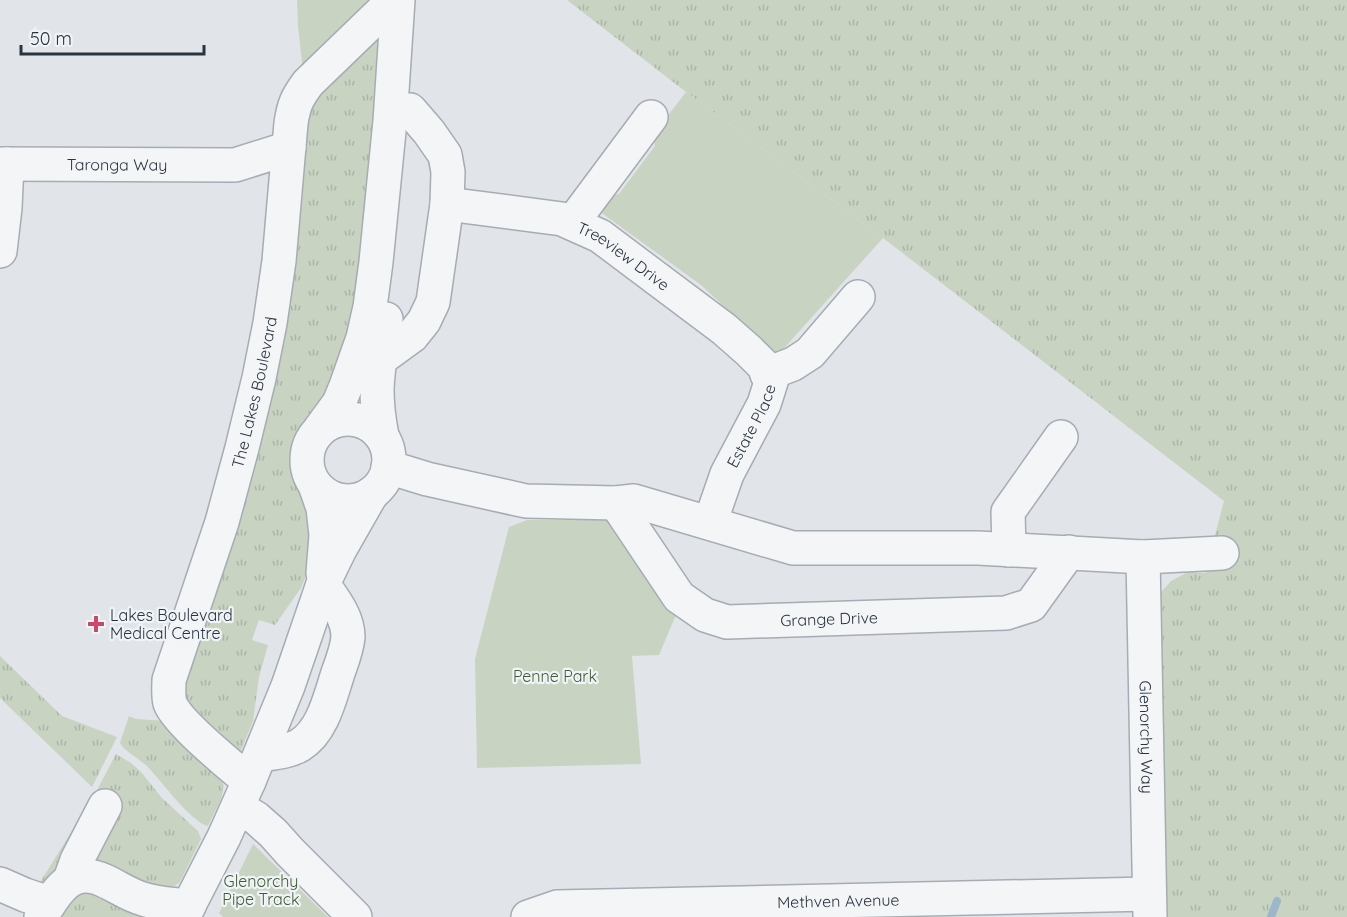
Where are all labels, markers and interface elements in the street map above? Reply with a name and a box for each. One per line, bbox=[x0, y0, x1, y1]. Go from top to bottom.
scale bar bbox=[21, 18, 204, 56]
text: 50 m bbox=[30, 27, 72, 50]
street label: Taronga Way bbox=[67, 154, 167, 175]
street label: Treeview Drive bbox=[574, 217, 674, 295]
street label: The Lakes Boulevard bbox=[227, 315, 281, 470]
street label: Estate Place bbox=[722, 382, 780, 471]
place label: Lakes Boulevard Medical Centre bbox=[110, 605, 233, 643]
street label: Grange Drive bbox=[780, 607, 878, 630]
marker: Lakes Boulevard Medical Centre bbox=[87, 615, 105, 633]
park label: Penne Park bbox=[513, 666, 597, 686]
street label: Glenorchy Way bbox=[1135, 680, 1158, 794]
park label: Glenorchy Pipe Track bbox=[222, 871, 300, 909]
street label: Methven Avenue bbox=[777, 889, 900, 912]

